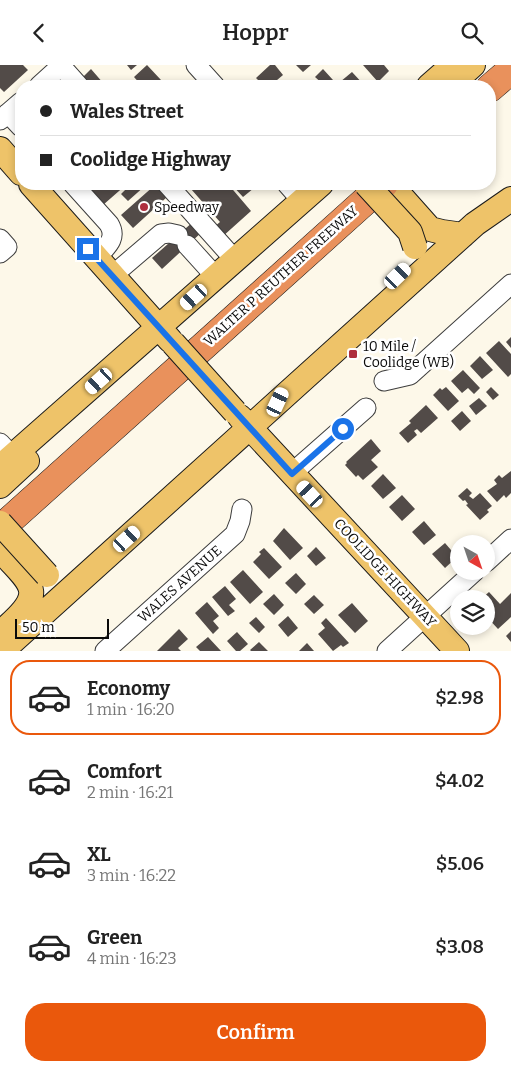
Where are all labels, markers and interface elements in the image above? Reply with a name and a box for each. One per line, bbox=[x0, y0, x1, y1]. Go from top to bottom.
icon: back bbox=[25, 19, 53, 47]
text: Hoppr bbox=[222, 19, 289, 46]
icon: search bbox=[458, 19, 486, 47]
text: Wales Street bbox=[70, 100, 184, 123]
text: Coolidge Highway bbox=[70, 148, 231, 171]
place label: Speedway bbox=[154, 199, 220, 216]
marker: Speedway bbox=[138, 201, 150, 213]
street label: WALTER P REUTHER FREEWAY bbox=[200, 202, 362, 350]
route end bbox=[77, 238, 99, 260]
car bbox=[381, 260, 414, 292]
car bbox=[177, 281, 210, 313]
place label: 10 Mile / Coolidge (WB) bbox=[363, 338, 454, 371]
marker: 10 Mile / Coolidge (WB) bbox=[347, 348, 359, 360]
car bbox=[82, 365, 115, 397]
car bbox=[264, 385, 291, 419]
route start bbox=[332, 418, 354, 440]
car bbox=[294, 478, 325, 510]
street label: COOLIDGE HIGHWAY bbox=[330, 515, 440, 631]
car bbox=[110, 523, 143, 555]
north arrow bbox=[450, 535, 495, 580]
map controls bbox=[450, 535, 495, 635]
street label: WALES AVENUE bbox=[135, 542, 225, 626]
button: layers bbox=[450, 590, 495, 635]
scale bar bbox=[15, 616, 109, 639]
text: 50 m bbox=[22, 619, 55, 636]
icon: car bbox=[27, 675, 72, 720]
text: Economy bbox=[87, 677, 170, 700]
text: $2.98 bbox=[435, 686, 484, 709]
text: 1 min · 16:20 bbox=[87, 700, 175, 719]
icon: car bbox=[27, 758, 72, 803]
text: Comfort bbox=[87, 760, 162, 783]
text: $4.02 bbox=[435, 769, 484, 792]
text: 2 min · 16:21 bbox=[87, 783, 173, 802]
icon: car bbox=[27, 841, 72, 886]
text: XL bbox=[87, 843, 111, 866]
text: $5.06 bbox=[436, 852, 484, 875]
text: 3 min · 16:22 bbox=[87, 866, 176, 885]
icon: car bbox=[27, 924, 72, 969]
text: Green bbox=[87, 926, 142, 949]
text: $3.08 bbox=[435, 935, 484, 958]
text: 4 min · 16:23 bbox=[87, 949, 177, 968]
button: Confirm bbox=[25, 1003, 486, 1061]

